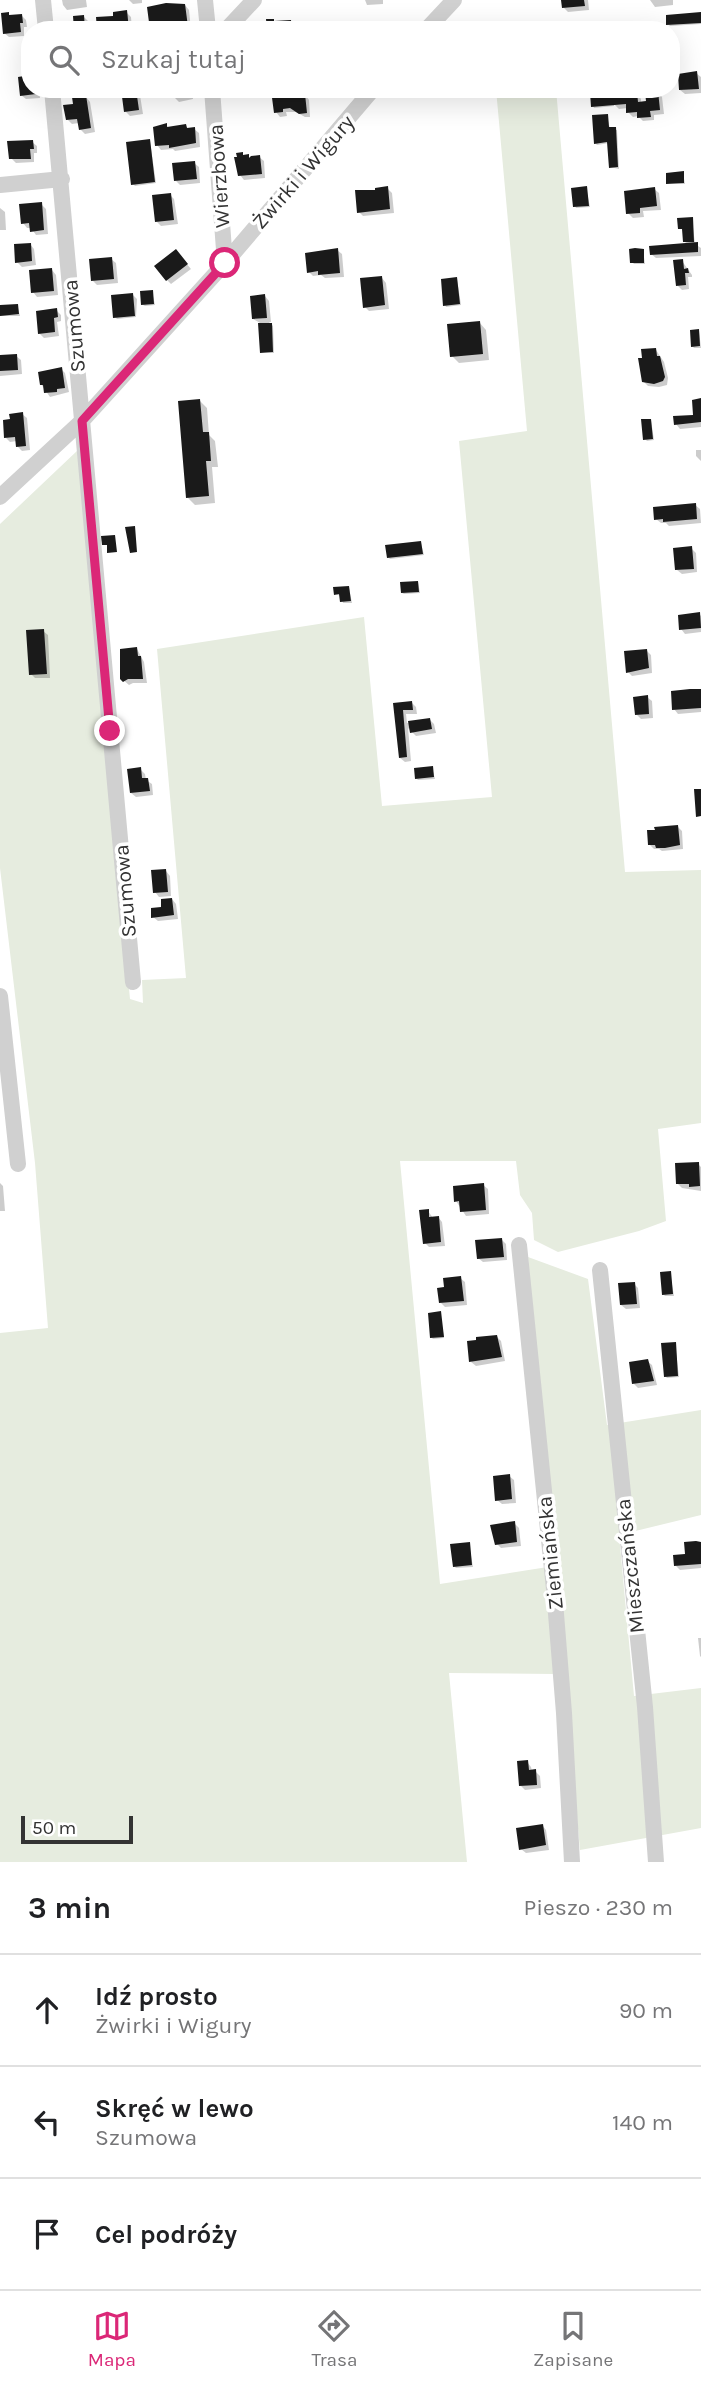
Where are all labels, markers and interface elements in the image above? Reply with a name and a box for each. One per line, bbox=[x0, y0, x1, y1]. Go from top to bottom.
search box bbox=[21, 21, 680, 98]
icon: search bbox=[45, 41, 83, 79]
text: Szukaj tutaj bbox=[101, 44, 246, 75]
street label: Żwirki i Wigury bbox=[247, 110, 359, 234]
street label: Wierzbowa bbox=[203, 123, 235, 229]
route start bbox=[209, 247, 240, 278]
street label: Szumowa bbox=[58, 278, 90, 374]
route end bbox=[94, 715, 125, 746]
street label: Szumowa bbox=[109, 843, 141, 939]
street label: Ziemiańska bbox=[532, 1495, 568, 1611]
street label: Mieszczańska bbox=[611, 1497, 649, 1635]
scale bar bbox=[21, 1813, 133, 1845]
text: 50 m bbox=[32, 1817, 76, 1839]
text: 3 min bbox=[28, 1890, 111, 1926]
text: Pieszo · 230 m bbox=[523, 1894, 673, 1921]
text: Idź prosto bbox=[95, 1981, 218, 2012]
icon: ahead bbox=[28, 1991, 66, 2029]
text: 90 m bbox=[619, 1997, 673, 2024]
text: Żwirki i Wigury bbox=[95, 2012, 251, 2039]
text: Skręć w lewo bbox=[95, 2093, 254, 2124]
icon: left bbox=[28, 2103, 66, 2141]
text: 140 m bbox=[612, 2109, 673, 2136]
text: Szumowa bbox=[95, 2124, 197, 2151]
icon: arrive bbox=[28, 2215, 66, 2253]
text: Cel podróży bbox=[95, 2219, 237, 2250]
tab: Mapa bbox=[88, 2307, 136, 2371]
tab: Trasa bbox=[312, 2307, 357, 2371]
tab: Zapisane bbox=[533, 2307, 613, 2371]

